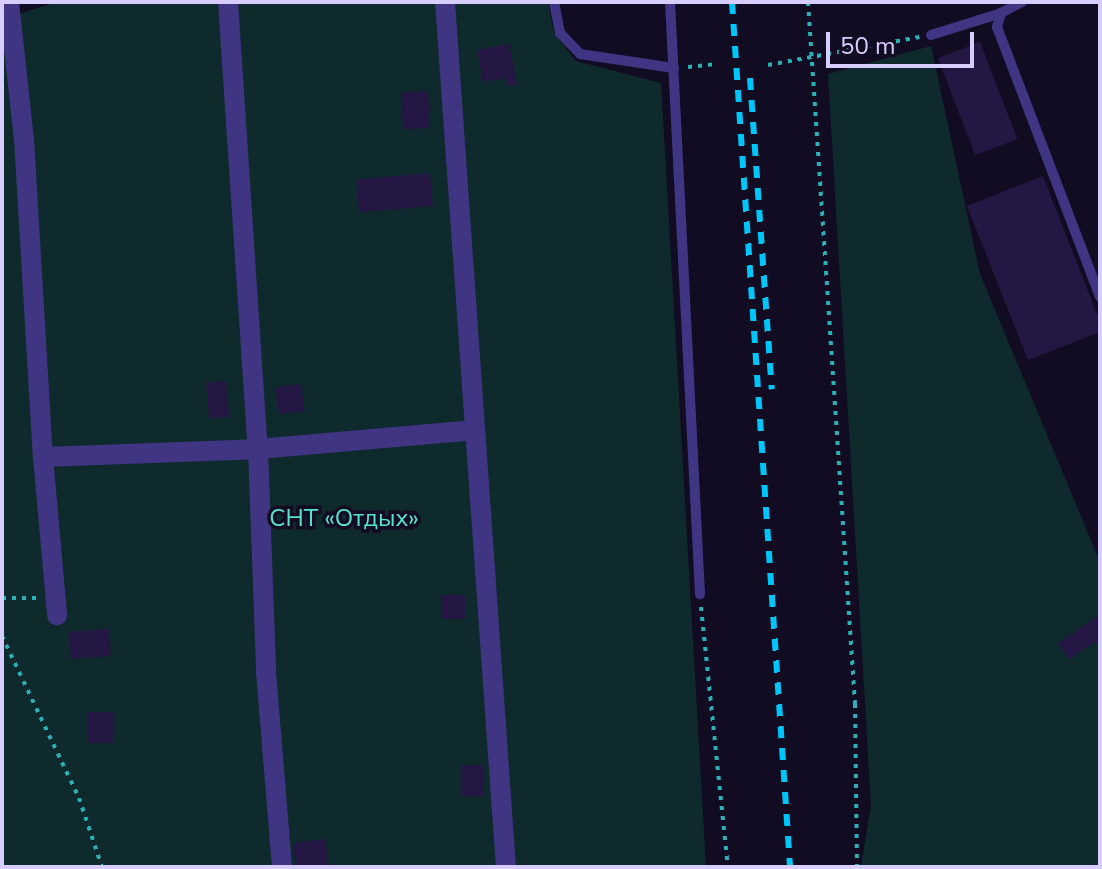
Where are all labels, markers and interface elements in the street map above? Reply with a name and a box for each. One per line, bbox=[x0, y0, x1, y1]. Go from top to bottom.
scale bar bbox=[830, 16, 978, 66]
text: 50 m bbox=[840, 30, 896, 62]
park label: СНТ «Отдых» bbox=[269, 505, 419, 533]

